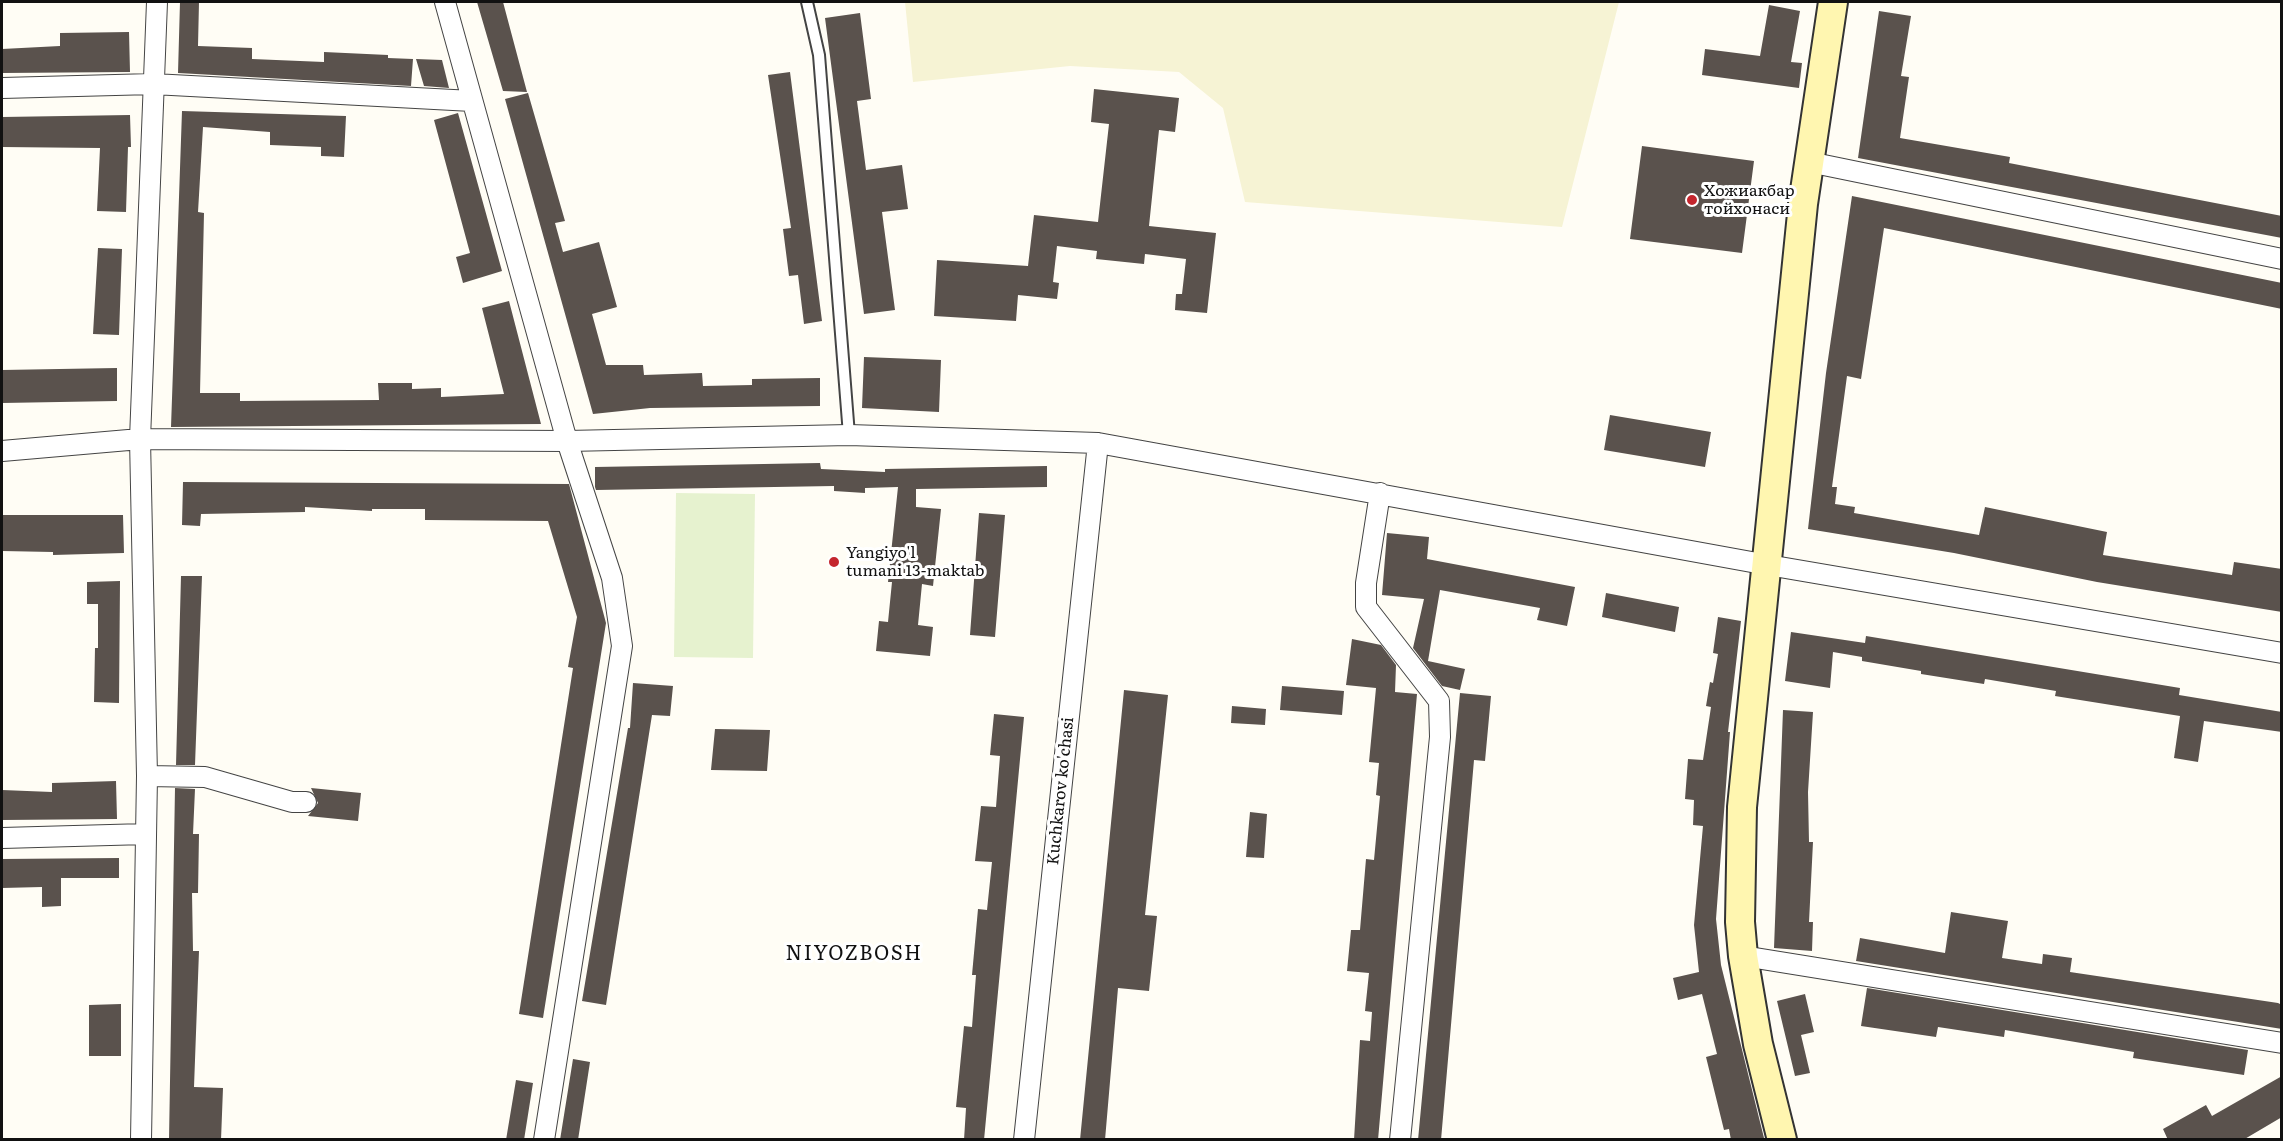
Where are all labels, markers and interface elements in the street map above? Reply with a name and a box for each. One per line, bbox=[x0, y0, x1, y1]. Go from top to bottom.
place label: Хожиакбар тойхонаси bbox=[1704, 181, 1795, 219]
marker: Хожиакбар тойхонаси bbox=[1685, 193, 1699, 207]
place label: Yangiyo'l tumani 13-maktab bbox=[846, 543, 984, 581]
marker: Yangiyo'l tumani 13-maktab bbox=[827, 555, 841, 569]
street label: Kuchkarov ko'chasi bbox=[1044, 716, 1078, 866]
district label: NIYOZBOSH bbox=[786, 942, 922, 966]

